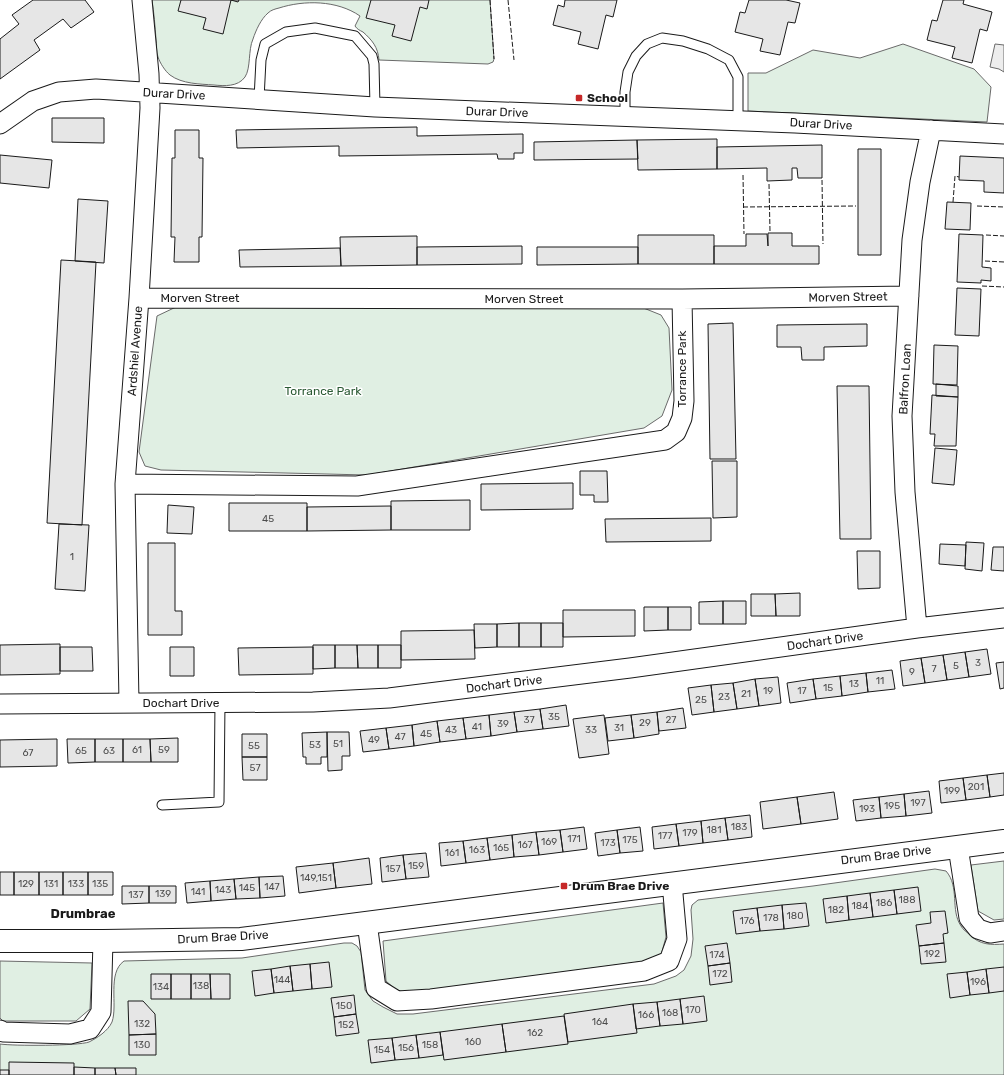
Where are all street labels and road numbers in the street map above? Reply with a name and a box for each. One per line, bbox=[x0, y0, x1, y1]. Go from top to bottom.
street label: Durar Drive bbox=[142, 85, 206, 103]
street label: Durar Drive bbox=[465, 104, 529, 120]
street label: Durar Drive bbox=[789, 115, 853, 133]
street label: Morven Street bbox=[808, 289, 888, 305]
street label: Morven Street bbox=[160, 291, 240, 305]
street label: Morven Street bbox=[484, 292, 564, 306]
street label: Ardshiel Avenue bbox=[125, 305, 145, 396]
street label: Torrance Park bbox=[675, 330, 689, 407]
street label: Balfron Loan bbox=[896, 343, 914, 415]
street label: Dochart Drive bbox=[786, 629, 864, 653]
street label: Dochart Drive bbox=[465, 672, 543, 696]
street label: Dochart Drive bbox=[143, 696, 220, 710]
street label: Drum Brae Drive bbox=[840, 842, 932, 868]
street label: Drum Brae Drive bbox=[177, 928, 269, 946]

